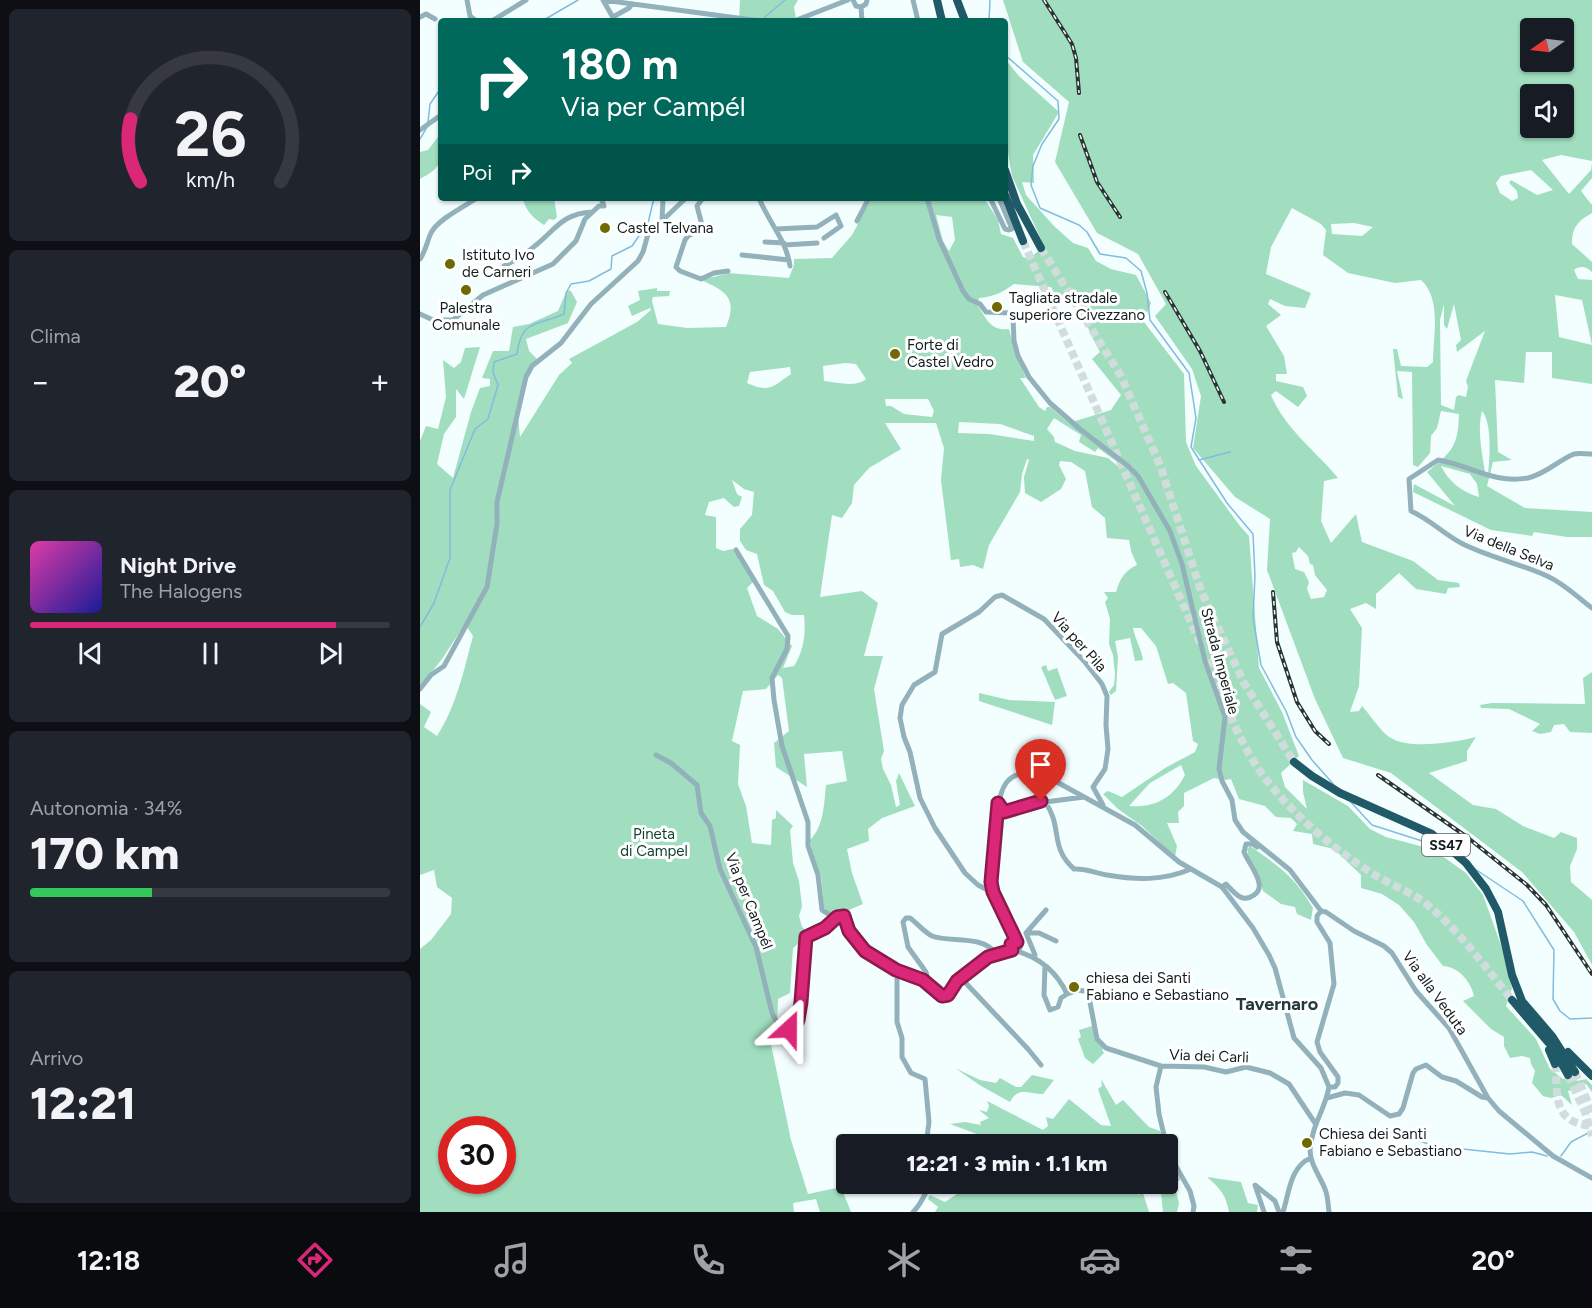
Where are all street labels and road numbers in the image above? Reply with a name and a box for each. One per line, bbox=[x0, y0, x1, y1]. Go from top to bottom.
street label: Via della Selva bbox=[1461, 522, 1557, 574]
street label: Strada Imperiale bbox=[1197, 606, 1243, 716]
street label: Via per Pila bbox=[1047, 608, 1111, 676]
road number: SS47 bbox=[1422, 834, 1470, 856]
street label: Via per Campél bbox=[721, 850, 777, 952]
street label: Via alla Veduta bbox=[1399, 948, 1471, 1038]
street label: Via dei Carli bbox=[1169, 1046, 1249, 1066]

